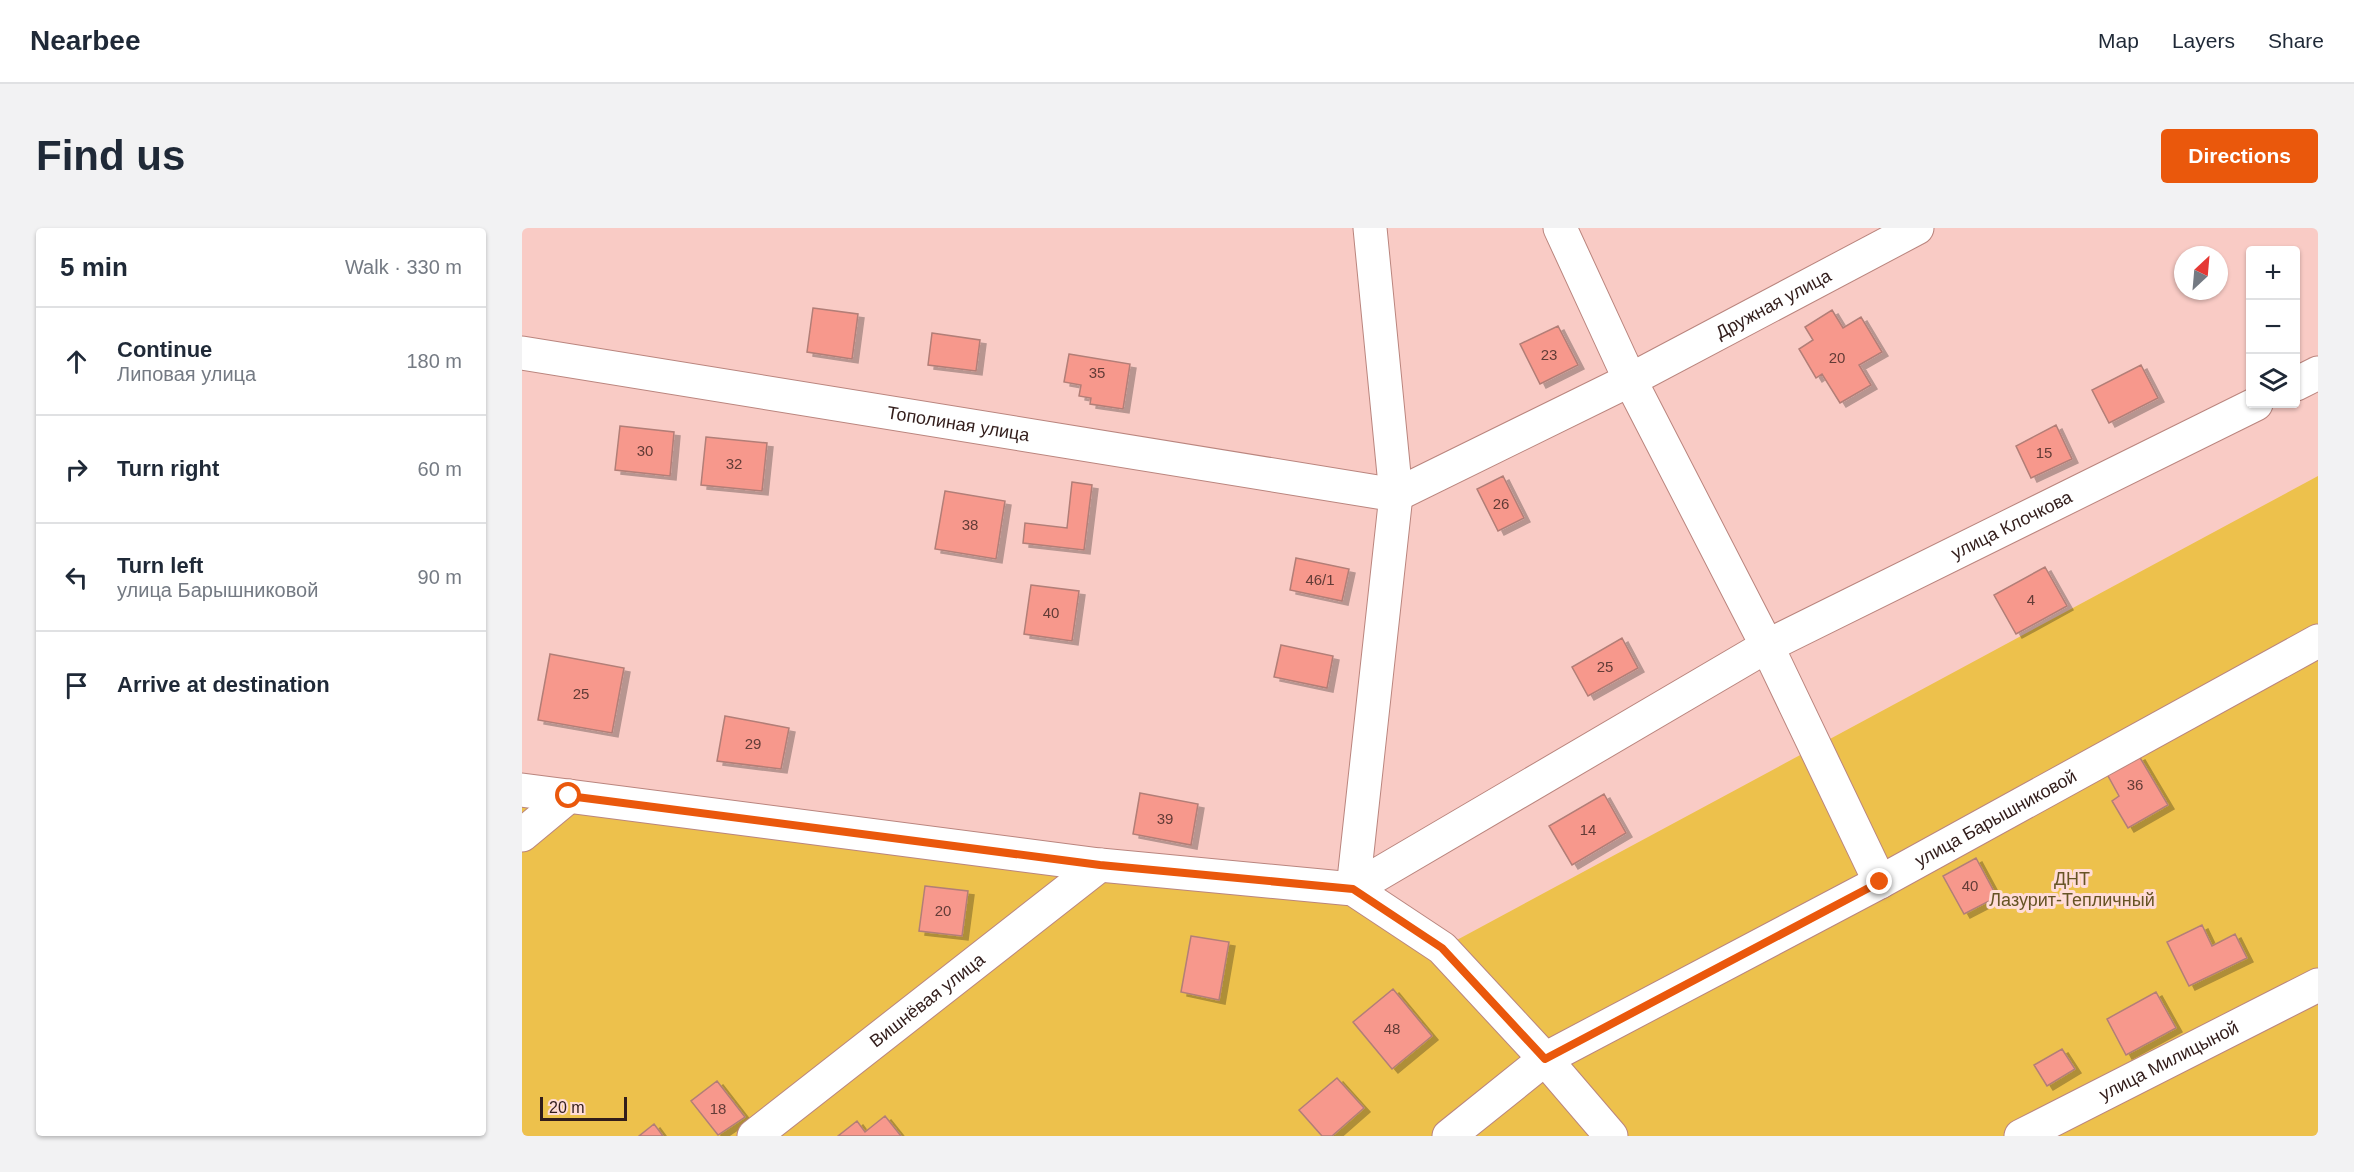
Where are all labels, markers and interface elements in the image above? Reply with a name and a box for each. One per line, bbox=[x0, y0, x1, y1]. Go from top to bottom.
text: Nearbee bbox=[30, 25, 141, 56]
text: Map bbox=[2098, 29, 2139, 52]
text: Layers bbox=[2172, 29, 2235, 52]
text: Share bbox=[2268, 29, 2324, 52]
button: Directions bbox=[2161, 129, 2318, 183]
text: Find us bbox=[36, 132, 185, 179]
north arrow bbox=[2174, 246, 2228, 300]
map controls bbox=[2246, 246, 2300, 408]
button: + bbox=[2246, 246, 2300, 300]
text: 5 min bbox=[60, 252, 128, 282]
text: Walk · 330 m bbox=[345, 256, 462, 278]
street label: Дружная улица bbox=[1712, 265, 1835, 343]
button: − bbox=[2246, 300, 2300, 354]
text: Continue bbox=[117, 337, 212, 362]
icon: ahead bbox=[60, 345, 93, 378]
house number: 23 bbox=[1541, 346, 1557, 363]
house number: 20 bbox=[1829, 349, 1845, 366]
text: 180 m bbox=[406, 350, 462, 372]
button: layers bbox=[2246, 354, 2300, 408]
text: Липовая улица bbox=[117, 363, 256, 385]
house number: 35 bbox=[1089, 364, 1105, 381]
street label: Тополиная улица bbox=[886, 402, 1032, 445]
house number: 30 bbox=[637, 442, 653, 459]
house number: 15 bbox=[2036, 444, 2052, 461]
icon: right bbox=[60, 453, 93, 486]
house number: 32 bbox=[726, 455, 742, 472]
text: Turn right bbox=[117, 456, 219, 481]
text: 60 m bbox=[418, 458, 462, 480]
street label: улица Клочкова bbox=[1948, 486, 2076, 563]
house number: 26 bbox=[1493, 495, 1509, 512]
house number: 38 bbox=[962, 516, 978, 533]
text: Turn left bbox=[117, 553, 203, 578]
icon: left bbox=[60, 561, 93, 594]
text: 90 m bbox=[418, 566, 462, 588]
house number: 46/1 bbox=[1305, 571, 1335, 588]
text: улица Барышниковой bbox=[117, 579, 318, 601]
house number: 4 bbox=[2027, 591, 2035, 608]
house number: 40 bbox=[1043, 604, 1059, 621]
house number: 25 bbox=[1597, 658, 1613, 675]
icon: arrive bbox=[60, 669, 93, 702]
text: Arrive at destination bbox=[117, 672, 330, 697]
house number: 25 bbox=[573, 685, 589, 702]
house number: 29 bbox=[745, 735, 761, 752]
street label: улица Барышниковой bbox=[1911, 766, 2080, 871]
house number: 36 bbox=[2127, 776, 2143, 793]
route start bbox=[555, 782, 581, 808]
house number: 39 bbox=[1157, 810, 1173, 827]
house number: 14 bbox=[1580, 821, 1596, 838]
route end bbox=[1866, 868, 1892, 894]
park label: ДНТ Лазурит-Тепличный bbox=[1989, 869, 2155, 910]
house number: 40 bbox=[1962, 877, 1978, 894]
house number: 20 bbox=[935, 902, 951, 919]
street label: Вишнёвая улица bbox=[866, 949, 989, 1051]
street label: улица Милицыной bbox=[2096, 1017, 2242, 1104]
house number: 48 bbox=[1384, 1020, 1400, 1037]
scale bar bbox=[540, 1094, 627, 1122]
text: 20 m bbox=[549, 1099, 585, 1116]
house number: 18 bbox=[710, 1100, 726, 1117]

